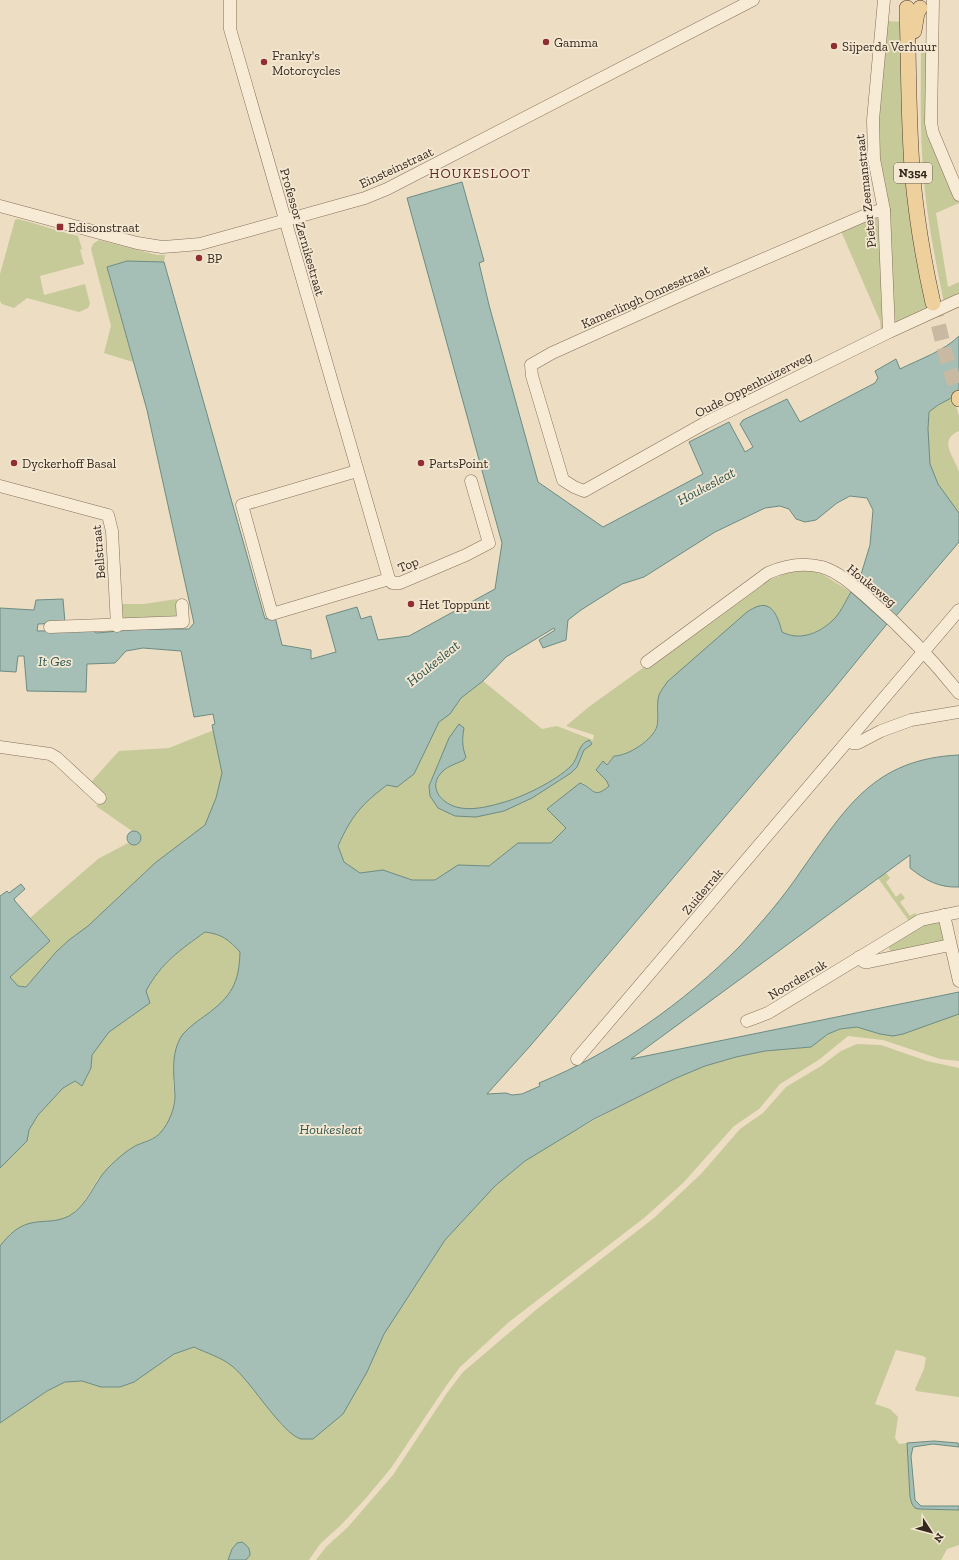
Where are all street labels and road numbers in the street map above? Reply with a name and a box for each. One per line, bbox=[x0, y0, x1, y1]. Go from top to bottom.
street label: Pieter Zeemanstraat bbox=[852, 133, 879, 249]
street label: Einsteinstraat bbox=[357, 144, 436, 191]
road number: N354 bbox=[894, 163, 932, 183]
street label: Professor Zernikestraat bbox=[277, 167, 328, 298]
street label: Kamerlingh Onnesstraat bbox=[579, 261, 712, 332]
street label: Oude Oppenhuizerweg bbox=[692, 348, 814, 420]
street label: Bellstraat bbox=[89, 524, 108, 580]
street label: Top bbox=[396, 554, 421, 575]
street label: Houkeweg bbox=[844, 561, 899, 610]
street label: Zuiderrak bbox=[679, 865, 726, 917]
street label: Noorderrak bbox=[765, 956, 829, 1003]

